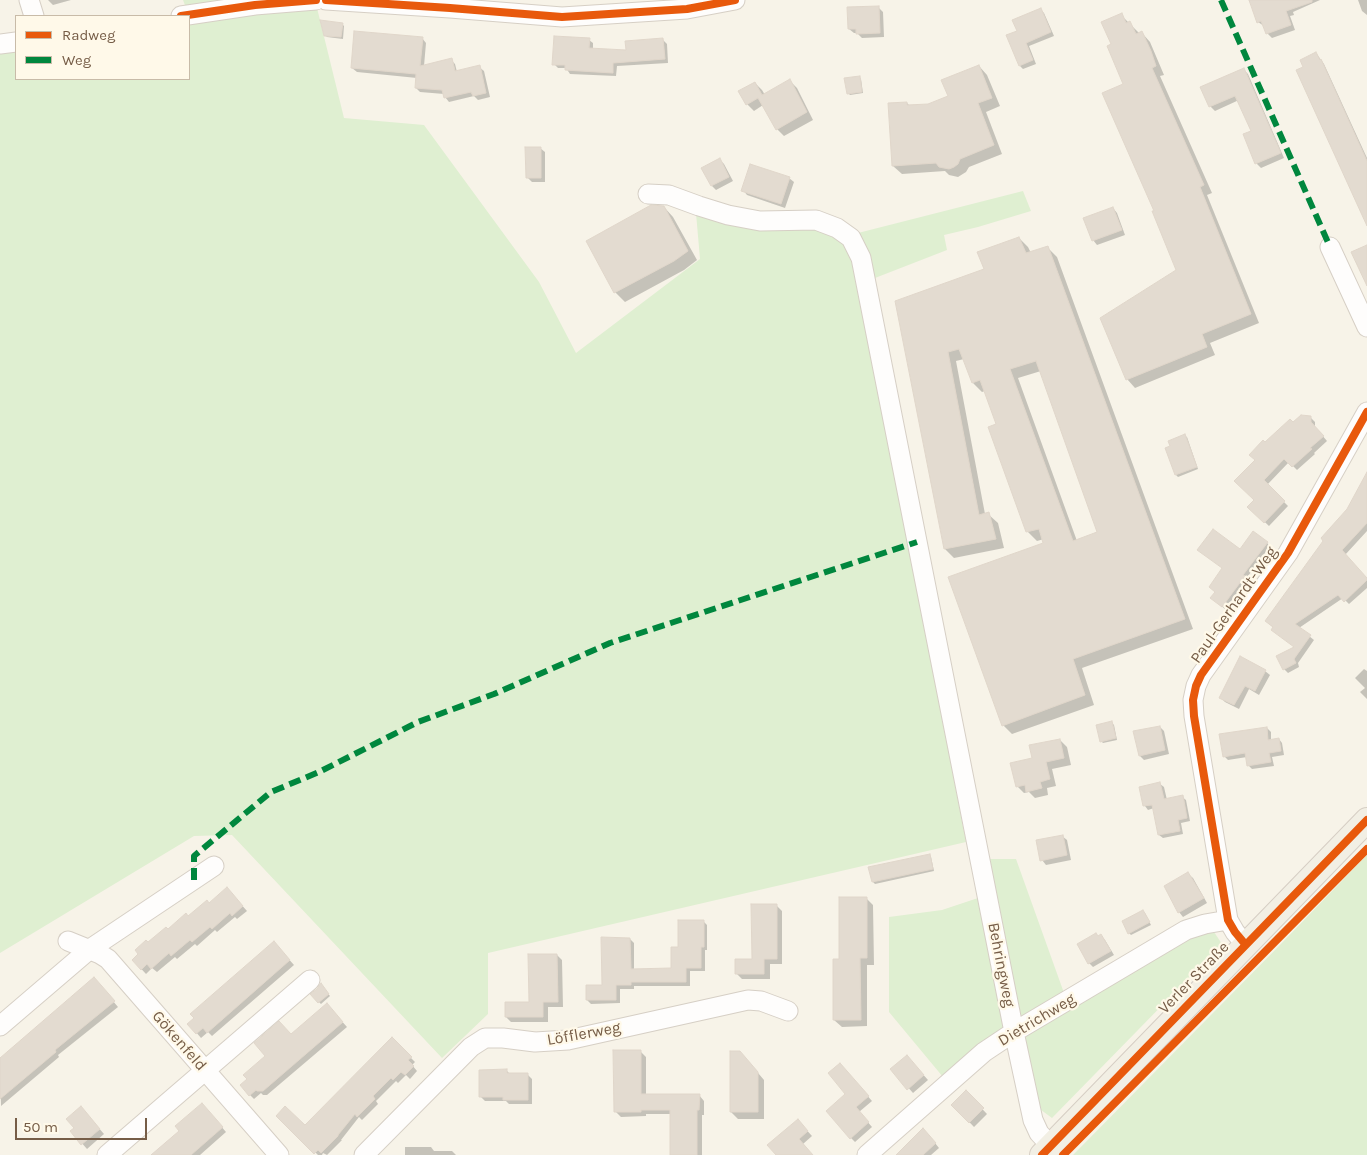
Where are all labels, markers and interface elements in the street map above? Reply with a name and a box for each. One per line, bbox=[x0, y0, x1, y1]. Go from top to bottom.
legend bbox=[15, 15, 190, 80]
text: Radweg bbox=[62, 26, 115, 44]
text: Weg bbox=[62, 51, 91, 69]
street label: Paul-Gerhardt-Weg bbox=[1187, 543, 1281, 667]
street label: Behringweg bbox=[983, 921, 1019, 1009]
street label: Verler Straße bbox=[1155, 938, 1233, 1018]
street label: Dietrichweg bbox=[995, 989, 1079, 1051]
street label: Gökenfeld bbox=[148, 1007, 210, 1075]
street label: Löfflerweg bbox=[546, 1018, 622, 1050]
scale bar bbox=[18, 1108, 150, 1140]
text: 50 m bbox=[23, 1118, 58, 1136]

